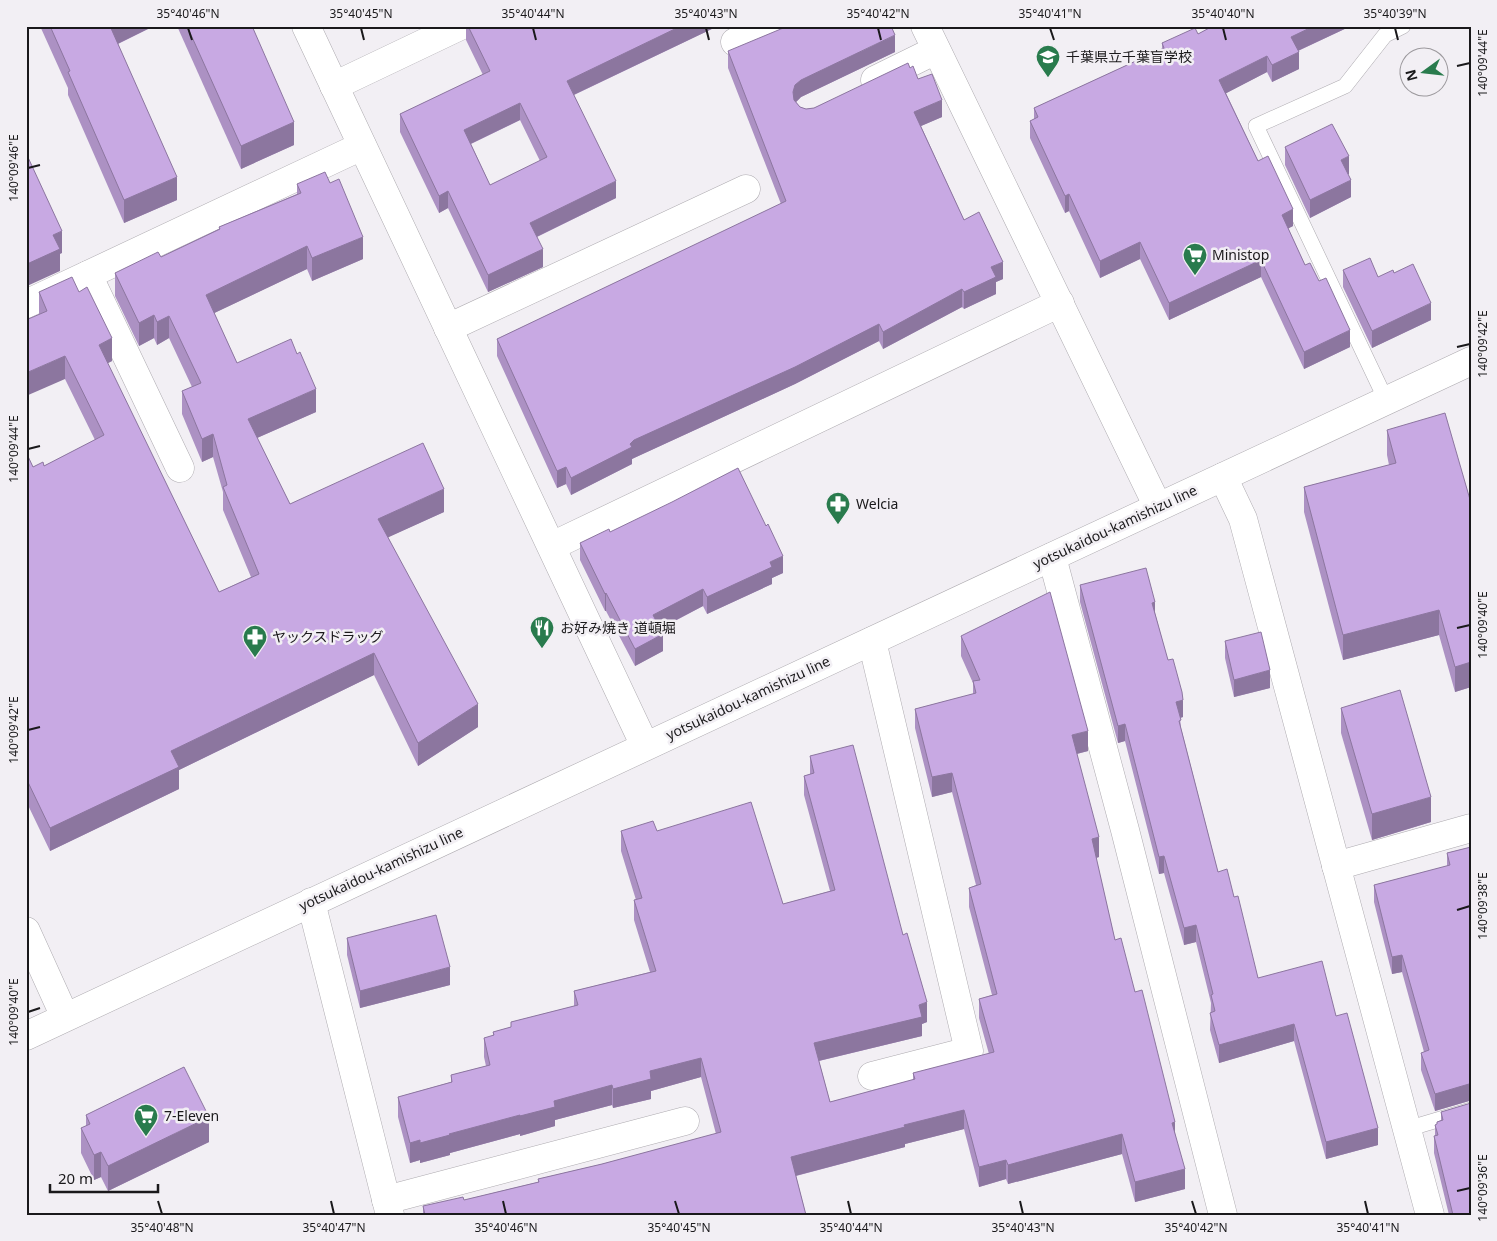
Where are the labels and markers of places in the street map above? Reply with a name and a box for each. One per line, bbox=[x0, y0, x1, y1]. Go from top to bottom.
school or university icon: 千葉県立千葉盲学校 bbox=[1035, 44, 1061, 78]
place label: 千葉県立千葉盲学校 bbox=[1066, 47, 1192, 66]
supermarket icon: Ministop bbox=[1182, 242, 1208, 276]
place label: Ministop bbox=[1212, 245, 1269, 264]
pharmacy icon: Welcia bbox=[825, 491, 851, 525]
place label: Welcia bbox=[856, 494, 898, 513]
restaurant icon: お好み焼き 道頓堀 bbox=[529, 615, 555, 649]
place label: お好み焼き 道頓堀 bbox=[560, 618, 676, 637]
pharmacy icon: ヤックスドラッグ bbox=[242, 624, 268, 658]
place label: ヤックスドラッグ bbox=[272, 627, 384, 646]
supermarket icon: 7-Eleven bbox=[133, 1103, 159, 1137]
place label: 7-Eleven bbox=[164, 1106, 219, 1125]

